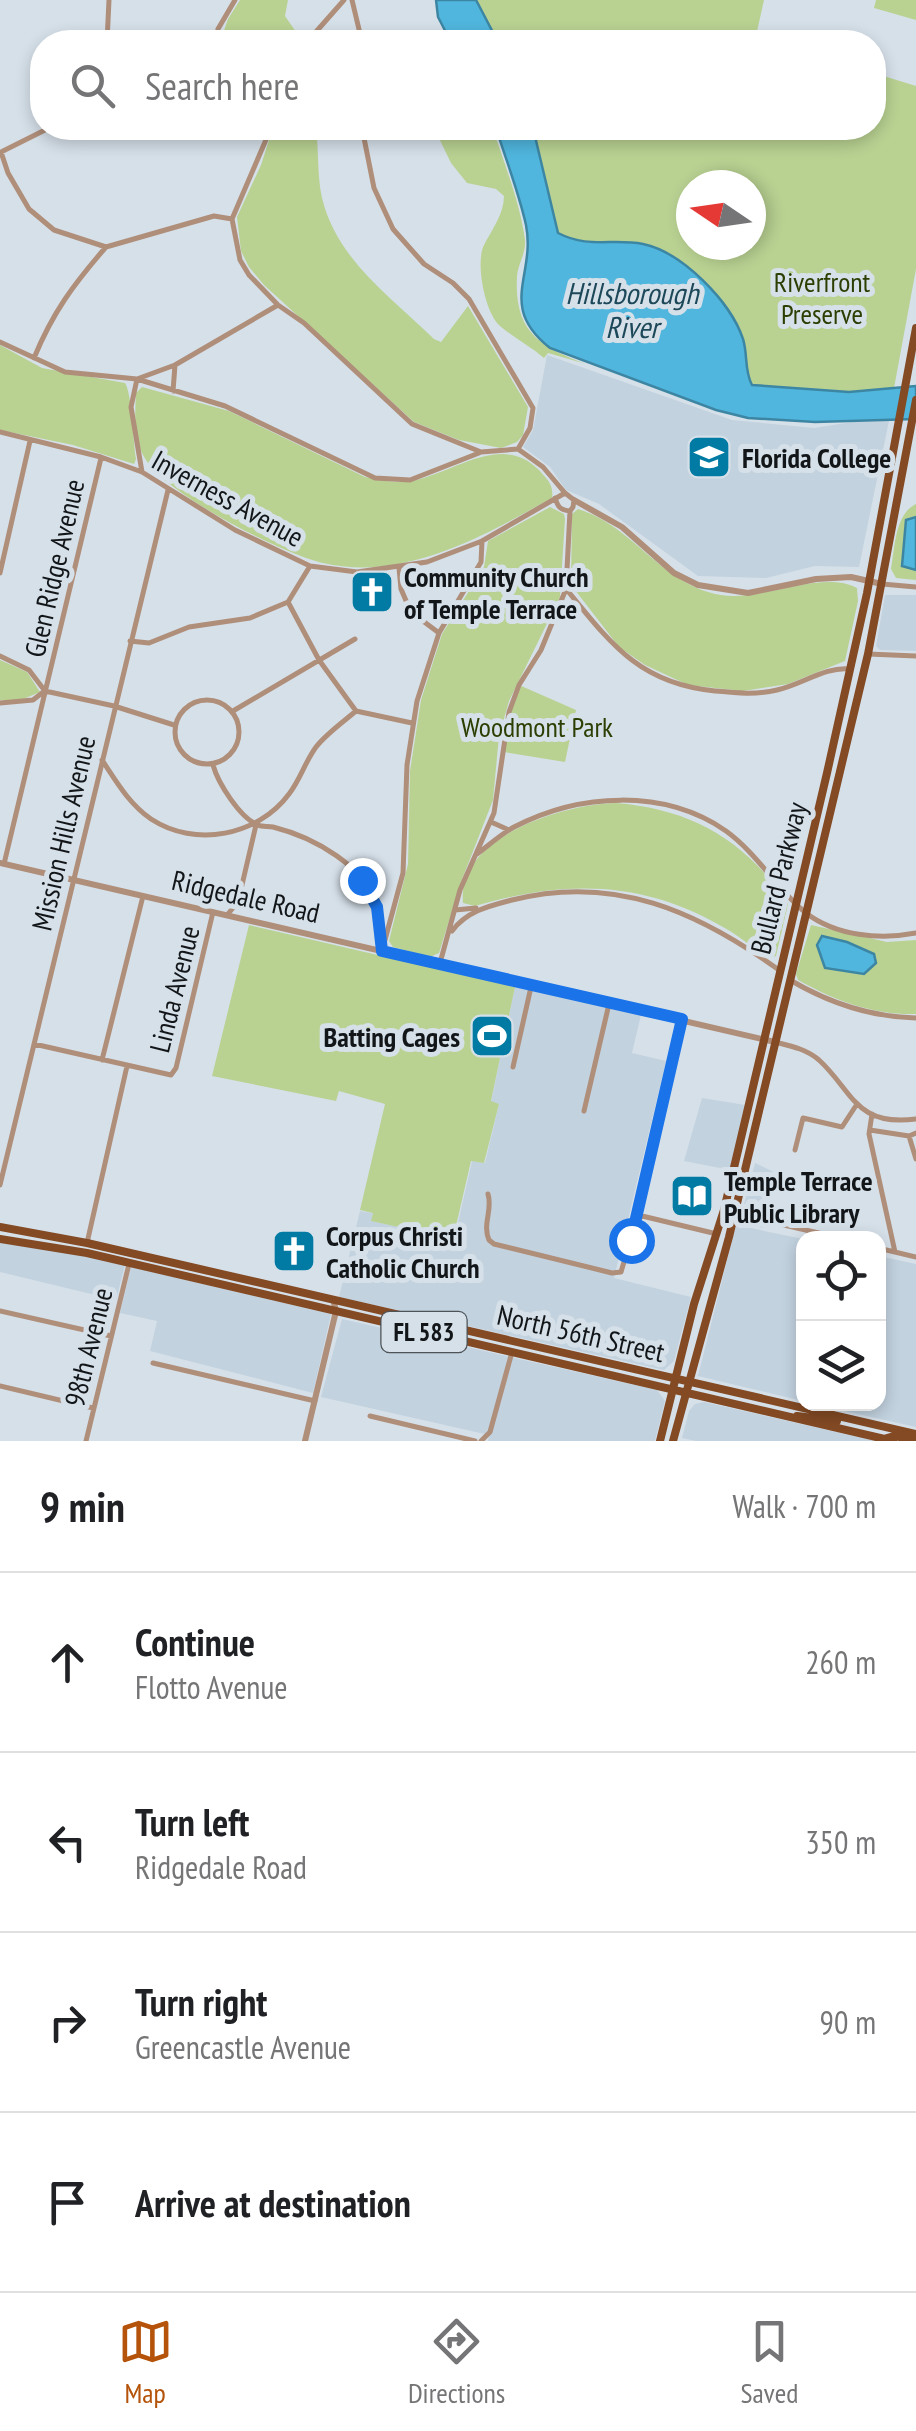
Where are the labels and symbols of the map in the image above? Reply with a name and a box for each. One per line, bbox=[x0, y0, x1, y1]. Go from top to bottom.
north arrow bbox=[676, 170, 766, 260]
park label: Riverfront Preserve bbox=[774, 263, 871, 332]
water label: Hillsborough River bbox=[565, 273, 700, 346]
school or university icon: Florida College bbox=[686, 434, 732, 480]
place label: Florida College bbox=[742, 439, 891, 476]
street label: Inverness Avenue bbox=[146, 441, 310, 555]
street label: Glen Ridge Avenue bbox=[16, 475, 92, 661]
place label: Community Church of Temple Terrace bbox=[404, 558, 589, 627]
church icon: Community Church of Temple Terrace bbox=[349, 569, 395, 615]
park label: Woodmont Park bbox=[461, 708, 613, 745]
street label: Mission Hills Avenue bbox=[23, 732, 103, 934]
street label: Bullard Parkway bbox=[741, 798, 815, 958]
route end bbox=[340, 858, 386, 904]
street label: Ridgedale Road bbox=[169, 861, 323, 931]
street label: Linda Avenue bbox=[140, 922, 208, 1056]
sports icon: Batting Cages bbox=[469, 1013, 515, 1059]
place label: Batting Cages bbox=[324, 1018, 460, 1055]
place label: Temple Terrace Public Library bbox=[724, 1162, 873, 1231]
library icon: Temple Terrace Public Library bbox=[669, 1173, 715, 1219]
place label: Corpus Christi Catholic Church bbox=[326, 1217, 480, 1286]
route start bbox=[609, 1218, 655, 1264]
church icon: Corpus Christi Catholic Church bbox=[271, 1228, 317, 1274]
street label: 98th Avenue bbox=[55, 1284, 121, 1410]
street label: North 56th Street bbox=[494, 1296, 669, 1370]
road number: FL 583 bbox=[382, 1312, 466, 1352]

